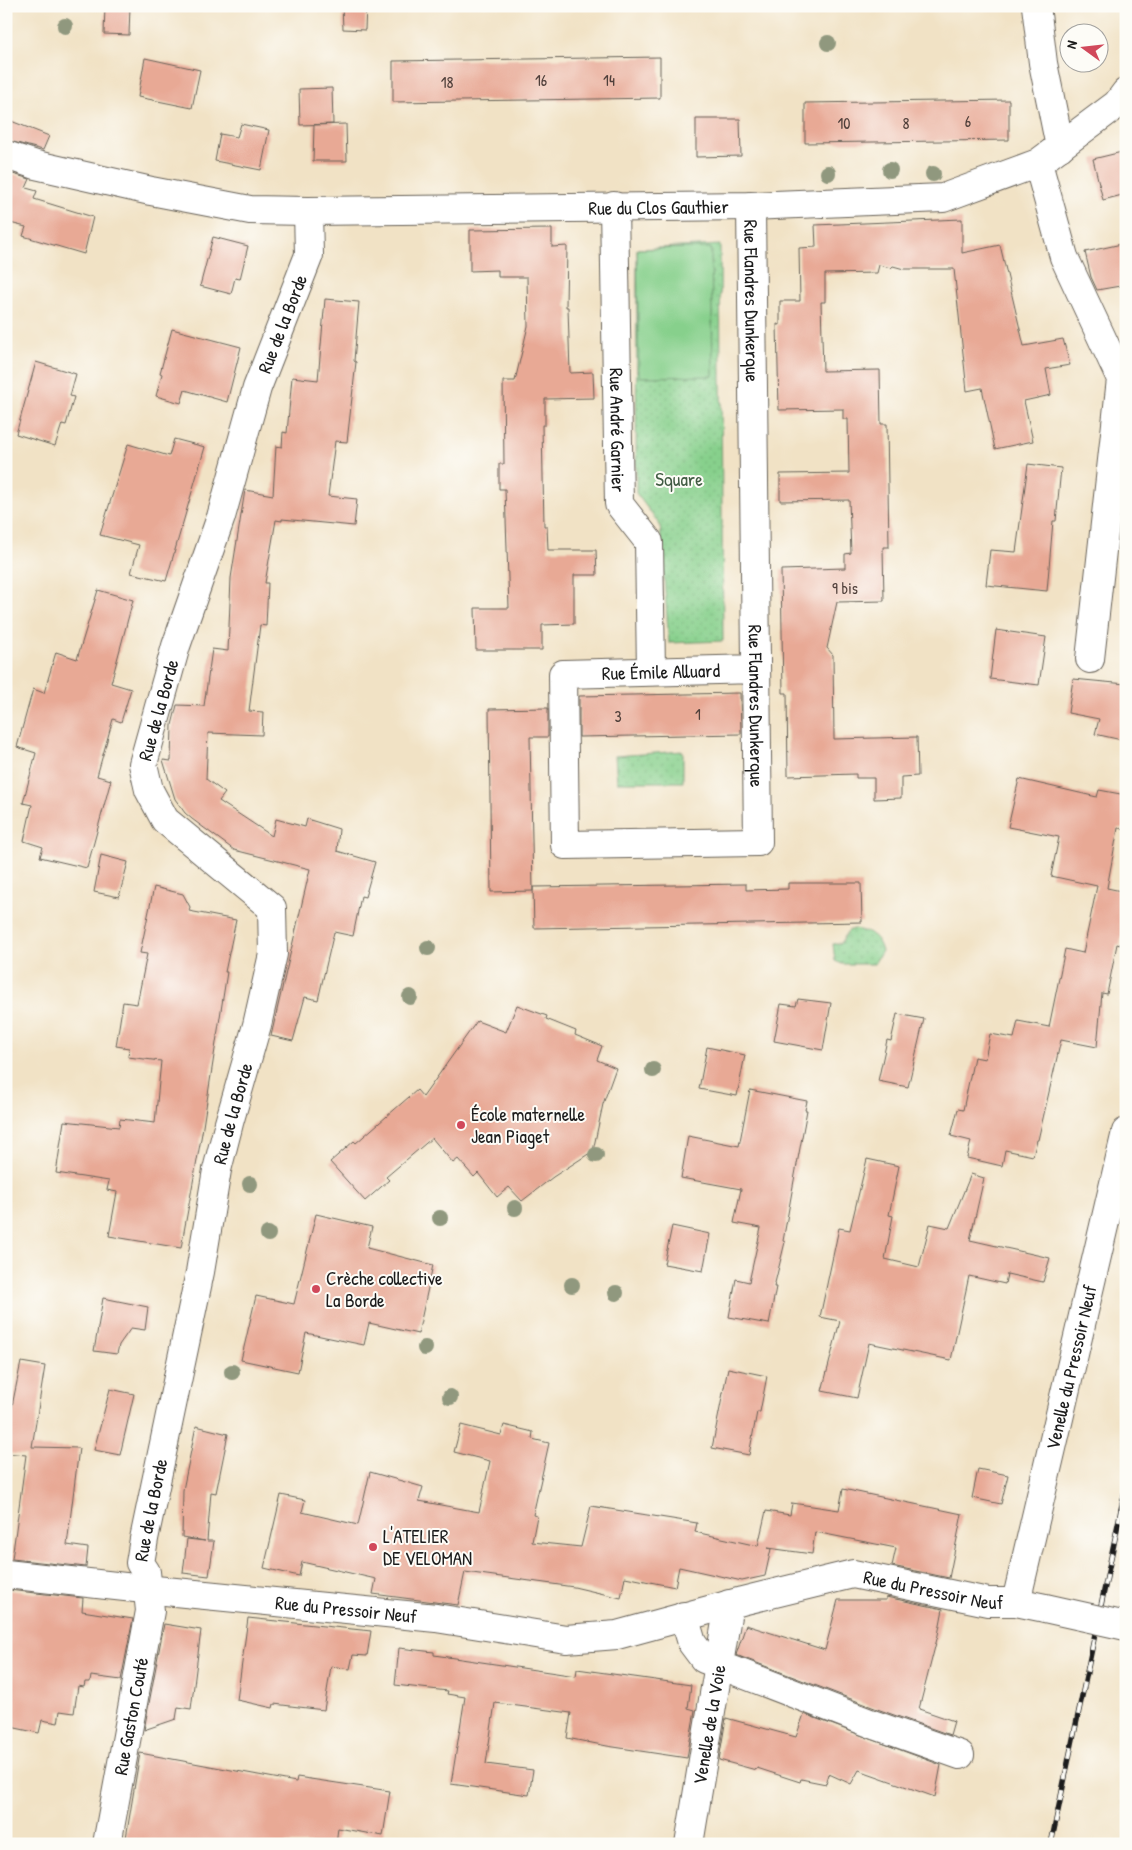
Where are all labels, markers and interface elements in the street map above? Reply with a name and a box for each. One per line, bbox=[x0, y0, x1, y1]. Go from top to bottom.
north arrow bbox=[1060, 22, 1110, 72]
text: N bbox=[1061, 38, 1081, 51]
house number: 16 bbox=[535, 69, 547, 91]
house number: 14 bbox=[603, 69, 615, 91]
house number: 18 bbox=[441, 71, 453, 93]
house number: 6 bbox=[965, 110, 971, 132]
house number: 10 bbox=[838, 112, 850, 134]
house number: 8 bbox=[903, 112, 910, 134]
street label: Rue du Clos Gauthier bbox=[588, 193, 730, 221]
street label: Rue Flandres Dunkerque bbox=[738, 220, 766, 383]
street label: Rue de la Borde bbox=[251, 270, 313, 377]
street label: Rue André Garnier bbox=[604, 368, 632, 493]
park label: Square bbox=[655, 466, 703, 492]
house number: 9 bis bbox=[832, 577, 858, 599]
street label: Rue Flandres Dunkerque bbox=[743, 625, 770, 788]
street label: Rue de la Borde bbox=[132, 656, 185, 764]
street label: Rue Émile Alluard bbox=[602, 657, 721, 686]
house number: 1 bbox=[695, 703, 701, 725]
house number: 3 bbox=[614, 705, 622, 727]
street label: Rue de la Borde bbox=[206, 1059, 259, 1167]
place label: École maternelle Jean Piaget bbox=[471, 1101, 586, 1149]
marker: École maternelle Jean Piaget bbox=[455, 1119, 467, 1131]
place label: Crèche collective La Borde bbox=[326, 1265, 443, 1313]
street label: Venelle du Pressoir Neuf bbox=[1039, 1282, 1103, 1452]
marker: Crèche collective La Borde bbox=[310, 1283, 322, 1295]
street label: Rue de la Borde bbox=[128, 1456, 174, 1563]
place label: L'ATELIER DE VELOMAN bbox=[383, 1523, 472, 1571]
marker: L'ATELIER DE VELOMAN bbox=[367, 1541, 379, 1553]
street label: Rue du Pressoir Neuf bbox=[861, 1564, 1003, 1615]
street label: Rue du Pressoir Neuf bbox=[274, 1589, 418, 1629]
street label: Rue Gaston Couté bbox=[107, 1655, 154, 1777]
street label: Venelle de la Voie bbox=[686, 1662, 732, 1786]

